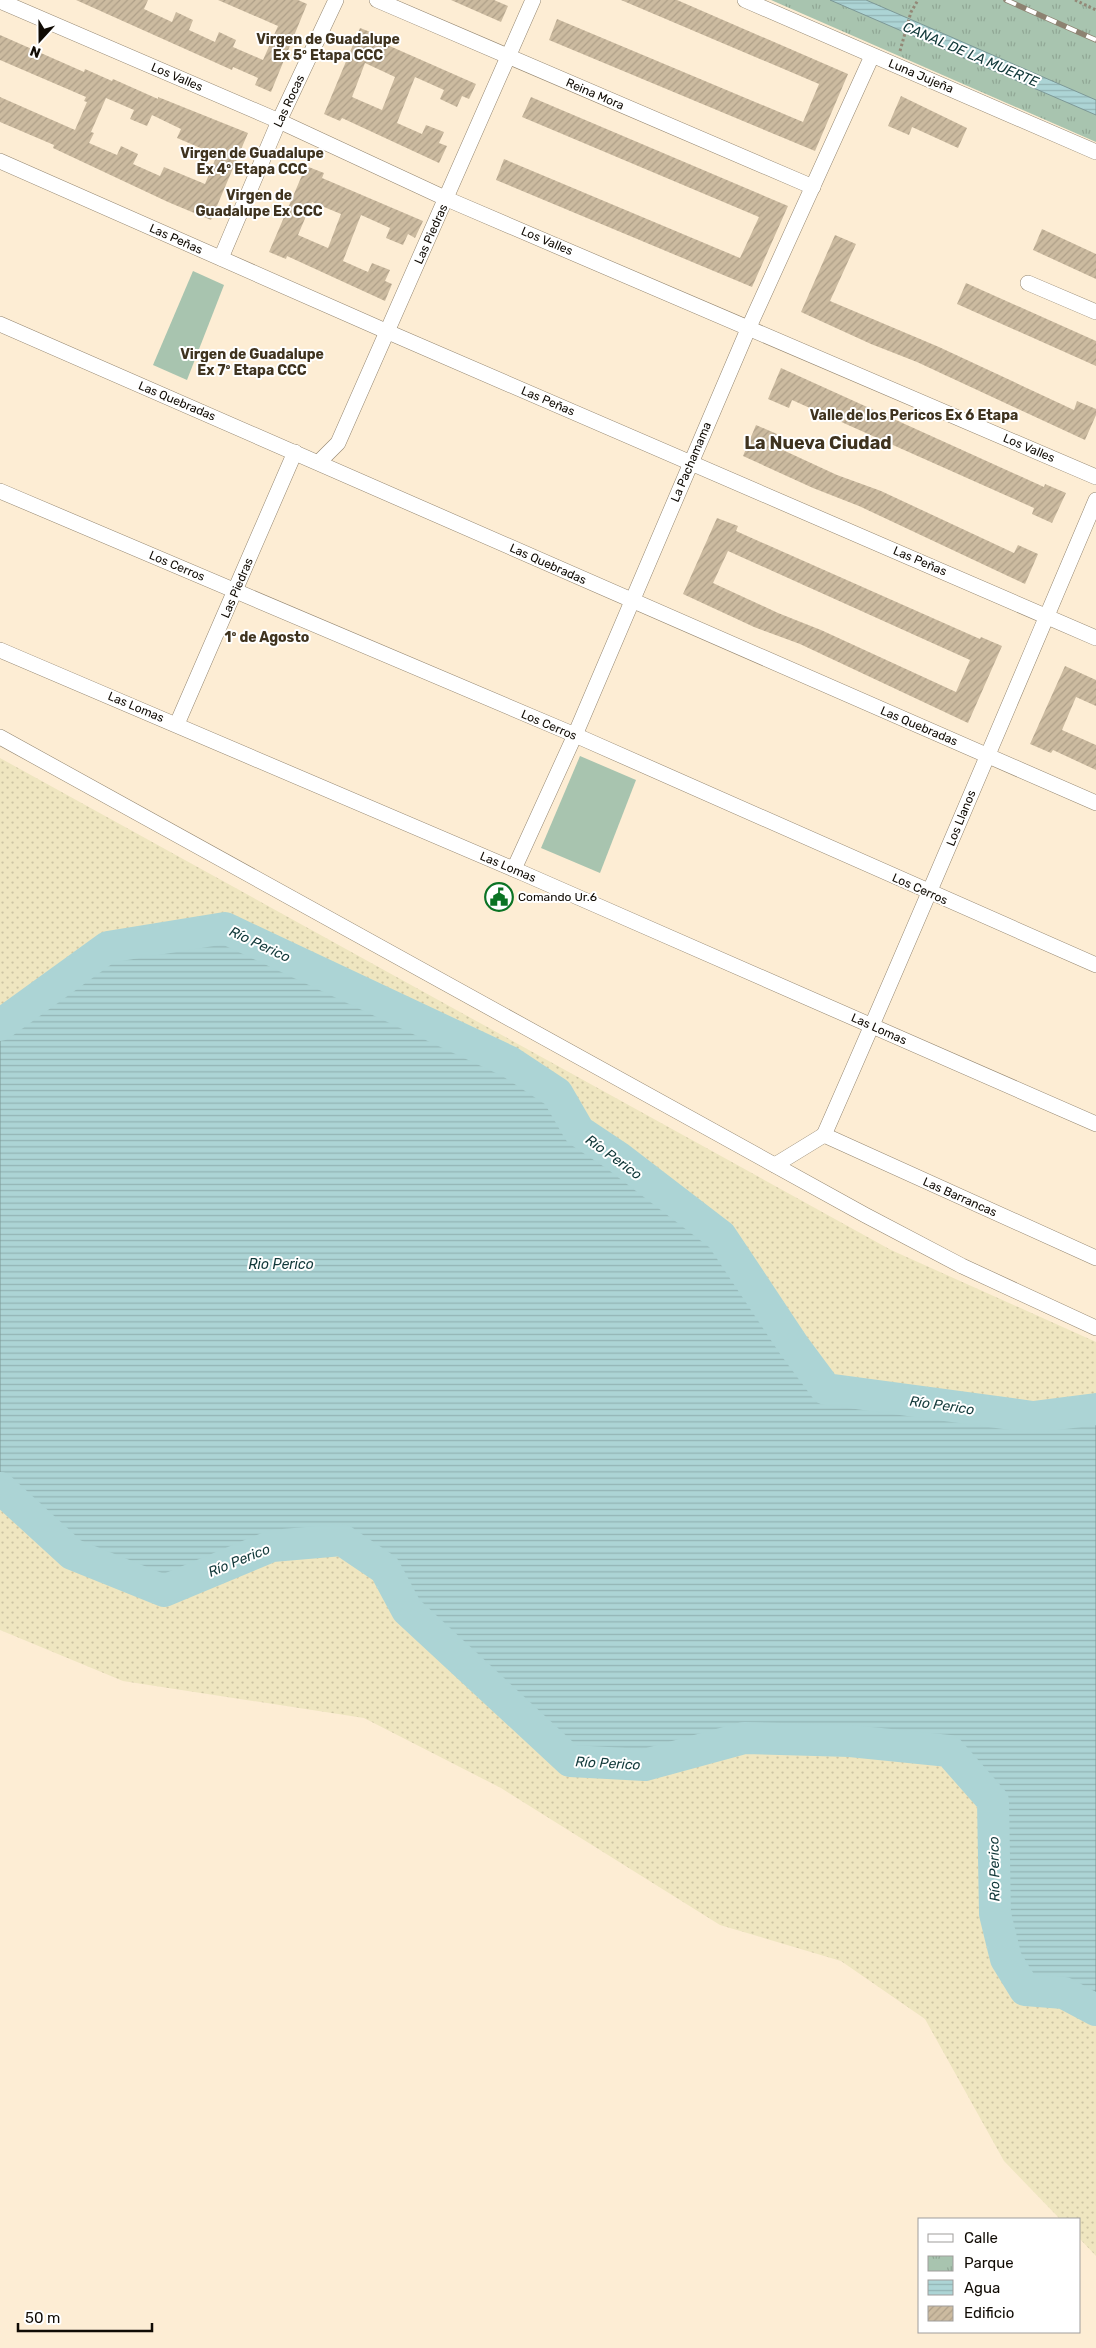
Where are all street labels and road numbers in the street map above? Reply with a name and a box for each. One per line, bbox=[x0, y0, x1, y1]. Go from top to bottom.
street label: Luna Jujeña bbox=[886, 56, 956, 96]
street label: Los Valles bbox=[149, 60, 205, 94]
street label: Las Rocas bbox=[271, 72, 307, 130]
street label: Reina Mora bbox=[564, 75, 626, 113]
street label: Las Piedras bbox=[412, 202, 450, 266]
street label: Las Peñas bbox=[147, 221, 205, 257]
street label: Los Valles bbox=[519, 224, 575, 258]
street label: Las Quebradas bbox=[136, 378, 218, 424]
street label: Las Peñas bbox=[519, 383, 577, 419]
street label: La Pachamama bbox=[668, 420, 714, 504]
street label: Los Valles bbox=[1001, 431, 1057, 465]
street label: Las Quebradas bbox=[507, 541, 589, 587]
street label: Las Peñas bbox=[891, 543, 949, 579]
street label: Los Cerros bbox=[147, 548, 207, 584]
street label: Las Piedras bbox=[218, 556, 256, 620]
street label: Las Lomas bbox=[106, 689, 166, 725]
street label: Las Quebradas bbox=[878, 703, 960, 749]
street label: Los Cerros bbox=[519, 707, 579, 743]
street label: Los Llanos bbox=[943, 788, 979, 848]
street label: Las Lomas bbox=[478, 849, 538, 885]
street label: Los Cerros bbox=[890, 871, 950, 907]
street label: Las Lomas bbox=[849, 1011, 909, 1047]
street label: Las Barrancas bbox=[921, 1174, 999, 1220]

